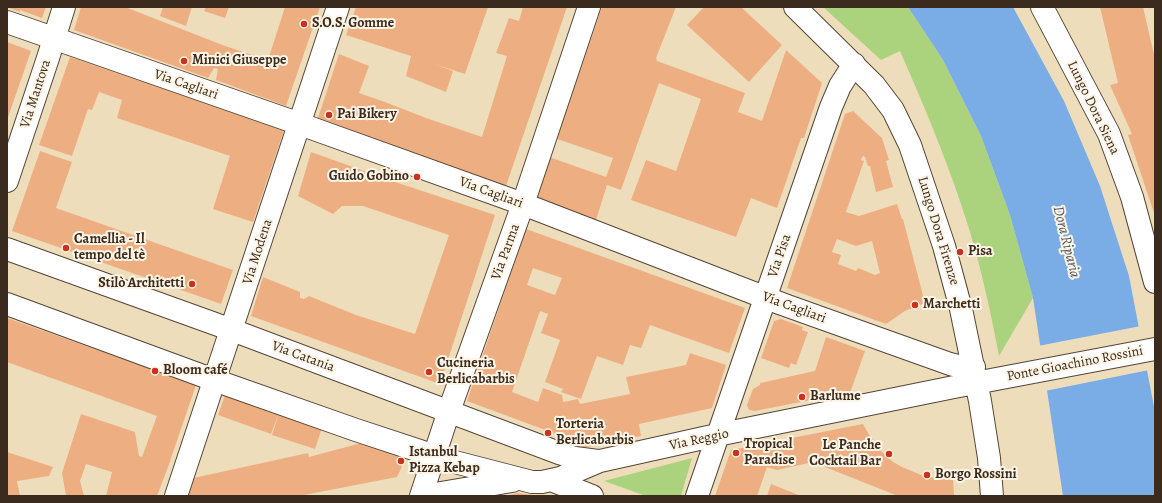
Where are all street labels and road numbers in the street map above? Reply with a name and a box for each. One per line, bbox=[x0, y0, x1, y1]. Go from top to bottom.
street label: Via Mantova bbox=[17, 58, 55, 130]
street label: Lungo Dora Siena bbox=[1063, 58, 1123, 158]
street label: Via Cagliari bbox=[152, 66, 220, 104]
street label: Via Cagliari bbox=[457, 174, 525, 212]
street label: Lungo Dora Firenze bbox=[913, 174, 963, 288]
street label: Via Modena bbox=[240, 217, 276, 287]
street label: Via Parma bbox=[488, 222, 524, 282]
street label: Via Pisa bbox=[765, 232, 795, 280]
street label: Via Cagliari bbox=[760, 289, 828, 327]
street label: Via Catania bbox=[269, 338, 337, 376]
street label: Ponte Gioachino Rossini bbox=[1005, 343, 1145, 385]
street label: Via Reggio bbox=[668, 426, 730, 454]

